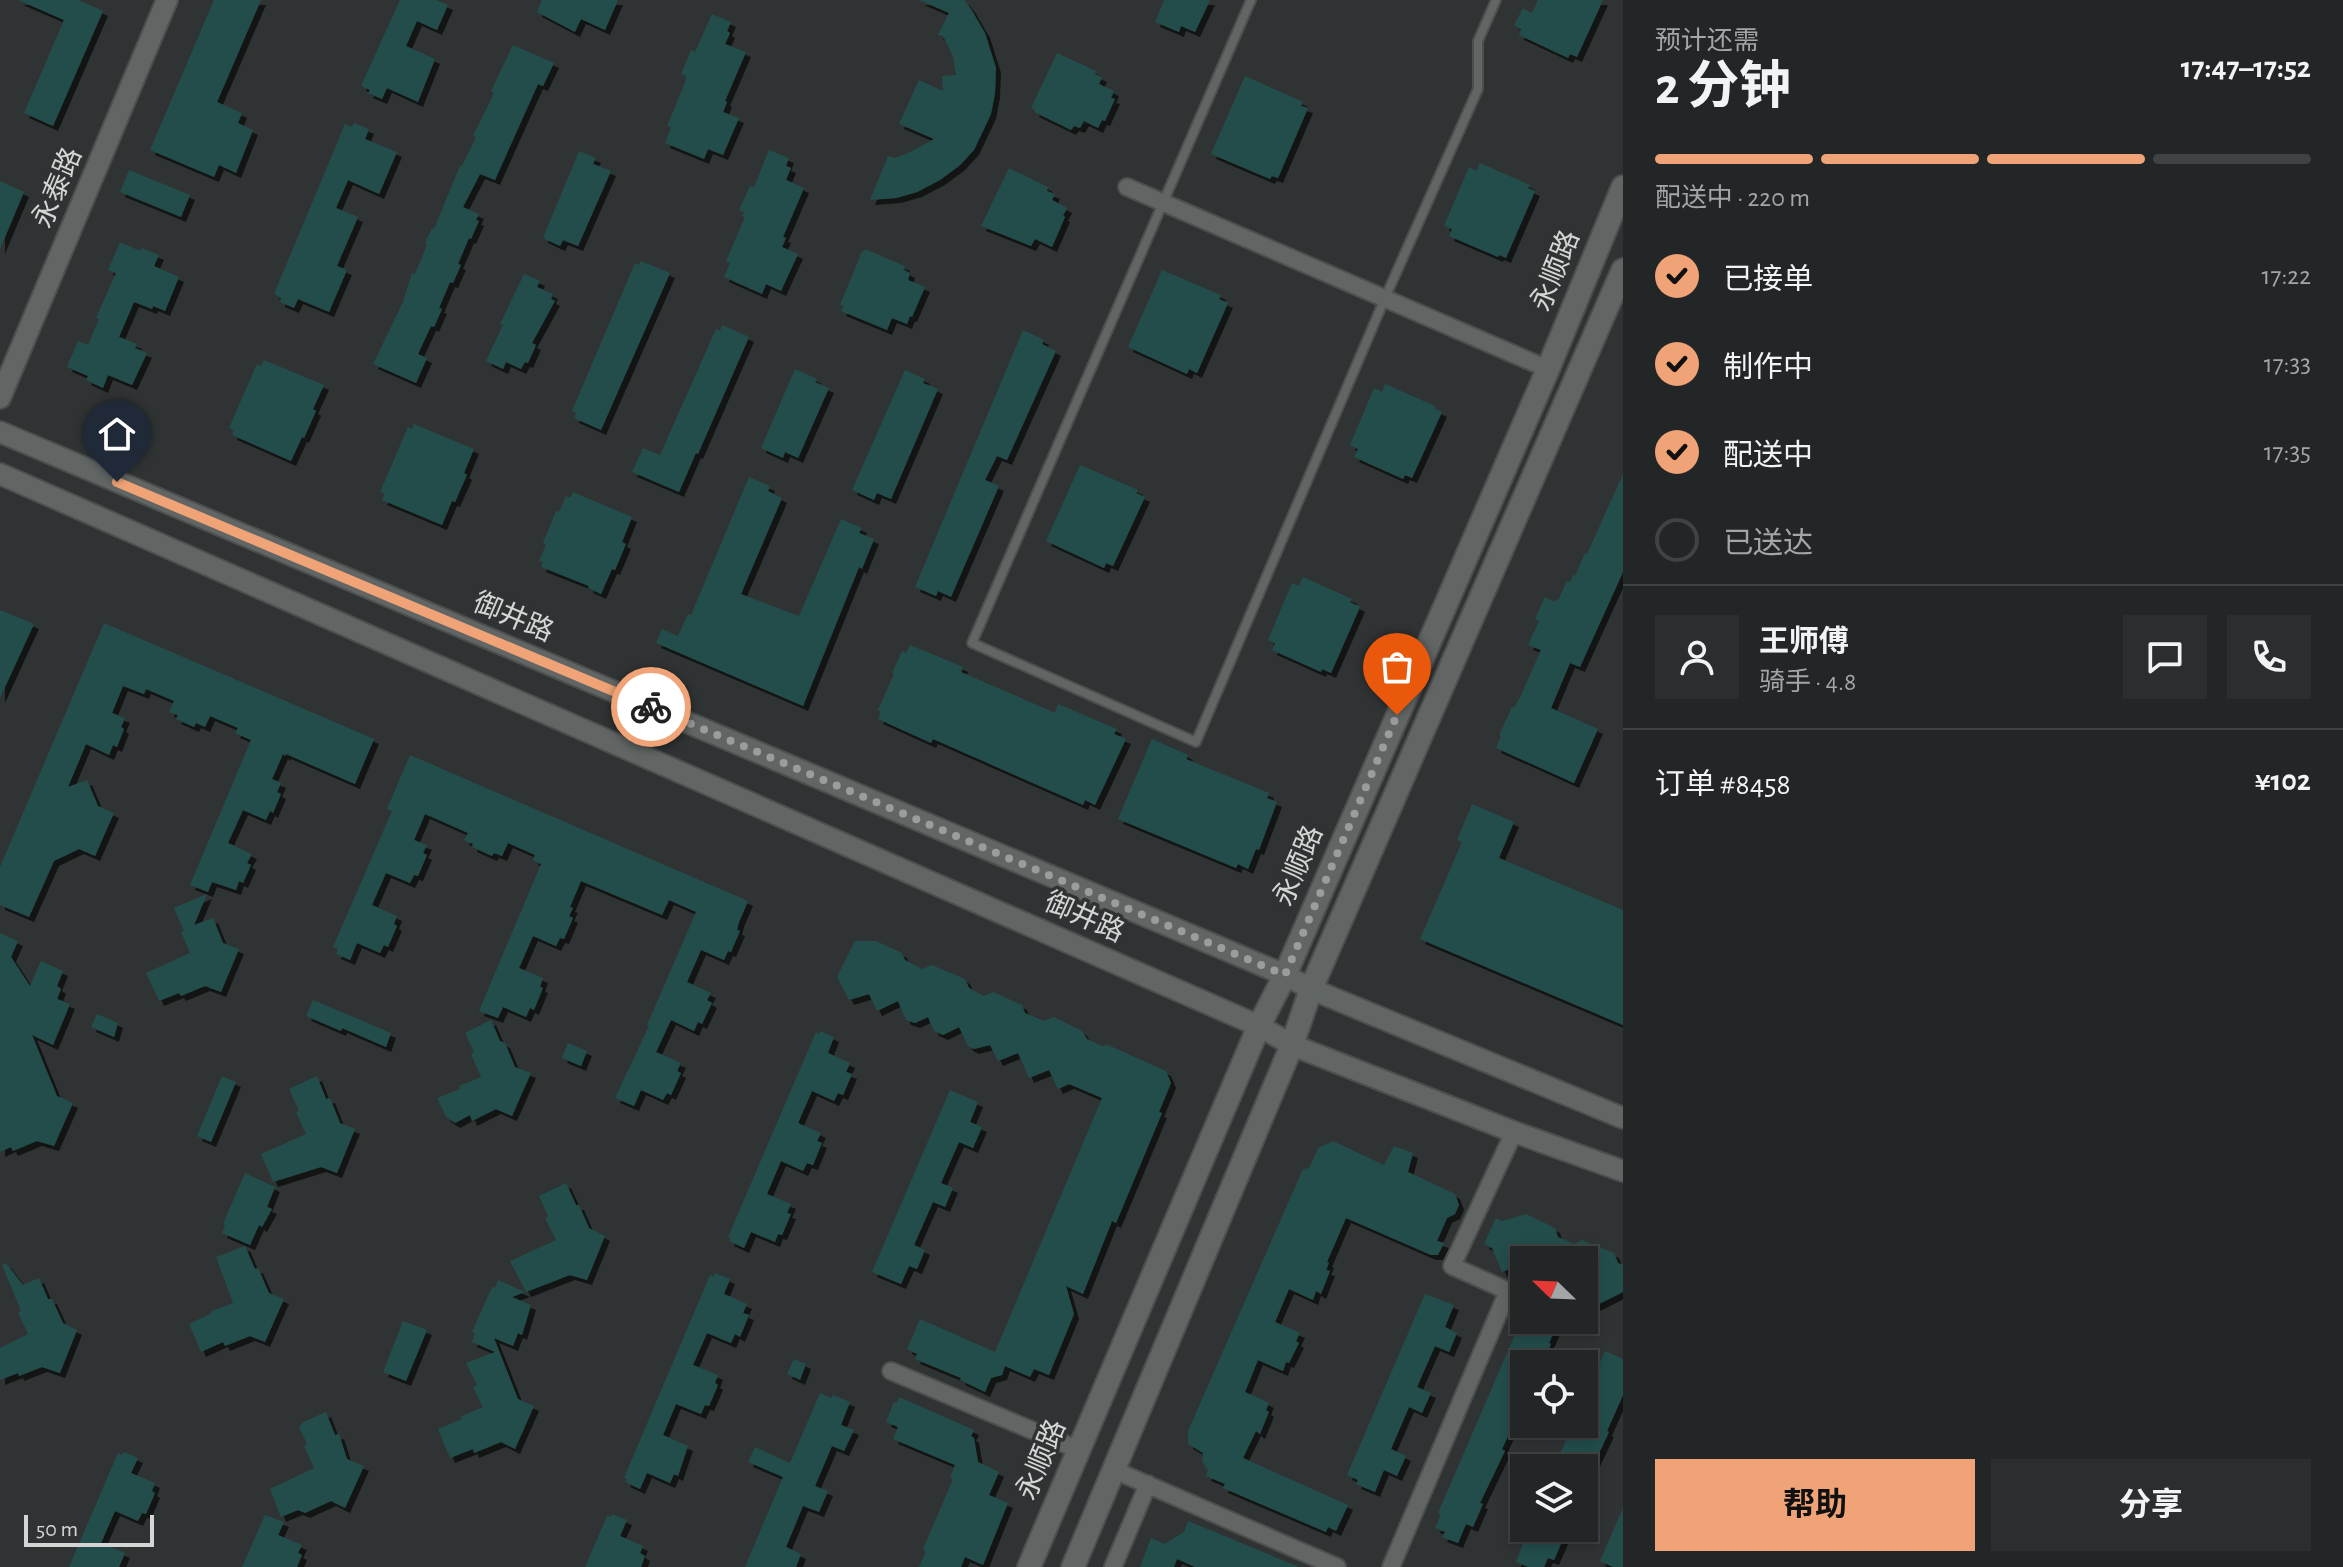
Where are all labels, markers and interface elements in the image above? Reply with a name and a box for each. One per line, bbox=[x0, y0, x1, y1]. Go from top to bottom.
text: 预计还需 bbox=[1655, 28, 1759, 54]
text: 17:47–17:52 bbox=[2181, 53, 2311, 83]
text: 2 分钟 bbox=[1655, 61, 1791, 113]
street label: 永泰路 bbox=[27, 143, 87, 232]
text: 配送中 · 220 m bbox=[1655, 185, 1810, 211]
street label: 永顺路 bbox=[1525, 226, 1585, 315]
icon: check bbox=[1655, 254, 1699, 298]
text: 17:22 bbox=[2262, 263, 2311, 289]
text: 已接单 bbox=[1723, 265, 1813, 295]
icon: check bbox=[1655, 342, 1699, 386]
text: 17:33 bbox=[2264, 351, 2311, 377]
text: 制作中 bbox=[1723, 353, 1813, 383]
pin bbox=[83, 400, 151, 482]
icon: home bbox=[95, 412, 139, 456]
icon: check bbox=[1655, 430, 1699, 474]
text: 17:35 bbox=[2264, 439, 2311, 465]
text: 配送中 bbox=[1723, 441, 1813, 471]
text: 已送达 bbox=[1723, 529, 1813, 559]
street label: 御井路 bbox=[469, 587, 558, 647]
button: person bbox=[1655, 615, 1739, 699]
button: chat bbox=[2123, 615, 2207, 699]
button: phone bbox=[2227, 615, 2311, 699]
text: 王师傅 bbox=[1759, 627, 1849, 657]
pin bbox=[1363, 633, 1431, 715]
icon: bag bbox=[1375, 645, 1419, 689]
courier bbox=[611, 667, 691, 747]
text: 骑手 · 4.8 bbox=[1759, 669, 1856, 695]
icon: bike bbox=[629, 685, 673, 729]
text: ¥102 bbox=[2255, 766, 2311, 796]
text: 订单 #8458 bbox=[1655, 770, 1791, 800]
street label: 永顺路 bbox=[1268, 821, 1328, 910]
street label: 御井路 bbox=[1040, 886, 1129, 948]
north arrow bbox=[1510, 1246, 1598, 1334]
map controls bbox=[1510, 1246, 1598, 1542]
button: locate bbox=[1510, 1350, 1598, 1438]
street label: 永顺路 bbox=[1011, 1415, 1071, 1504]
button: layers bbox=[1510, 1454, 1598, 1542]
button: 帮助 bbox=[1655, 1459, 1975, 1551]
button: 分享 bbox=[1991, 1459, 2311, 1551]
scale bar bbox=[24, 1511, 154, 1547]
text: 50 m bbox=[36, 1518, 78, 1540]

